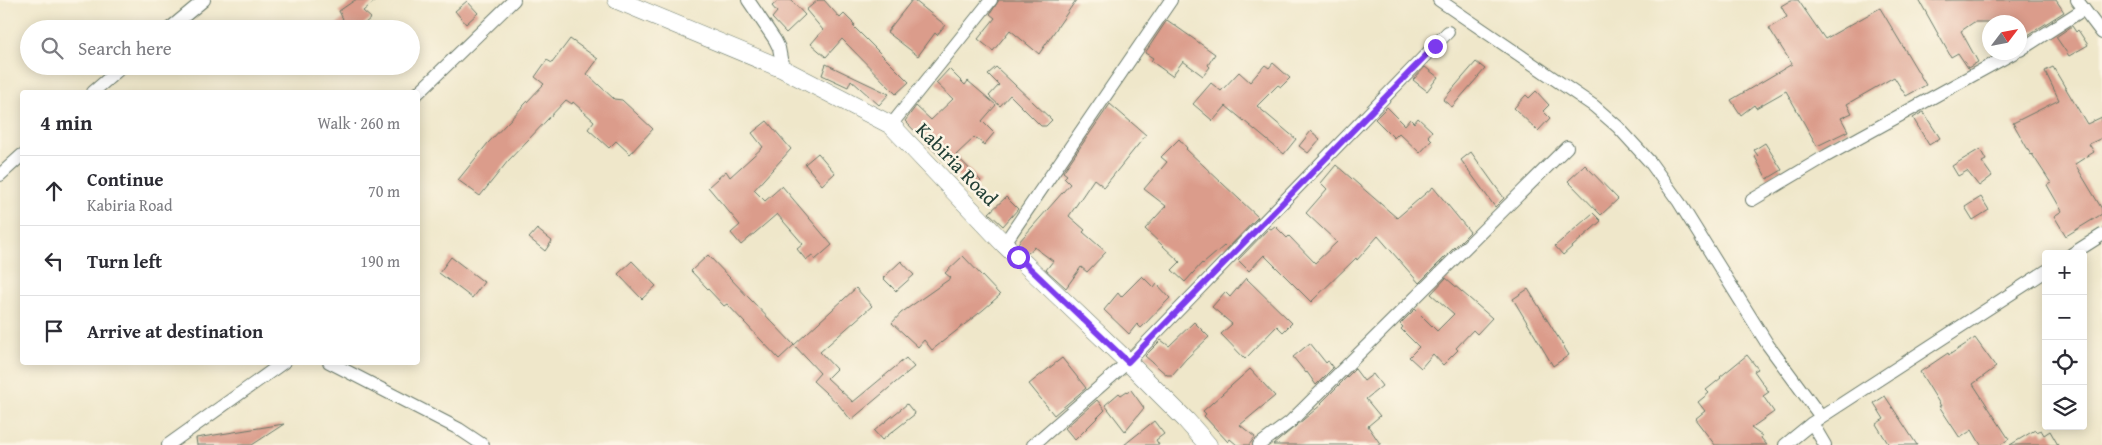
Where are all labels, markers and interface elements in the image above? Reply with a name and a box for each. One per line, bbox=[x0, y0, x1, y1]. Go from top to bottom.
north arrow bbox=[1982, 15, 2027, 60]
search box bbox=[20, 20, 420, 75]
icon: search bbox=[38, 34, 66, 62]
text: Search here bbox=[78, 34, 172, 62]
route end bbox=[1424, 35, 1447, 58]
text: 4 min bbox=[40, 107, 92, 138]
text: Walk · 260 m bbox=[317, 111, 400, 135]
street label: Kabiria Road bbox=[910, 115, 1005, 212]
text: Continue bbox=[87, 165, 164, 193]
icon: ahead bbox=[40, 177, 68, 205]
text: 70 m bbox=[368, 179, 400, 203]
text: Kabiria Road bbox=[87, 193, 172, 217]
route start bbox=[1007, 246, 1030, 269]
icon: left bbox=[40, 247, 68, 275]
text: Turn left bbox=[87, 247, 162, 275]
text: 190 m bbox=[360, 249, 400, 273]
map controls bbox=[2042, 250, 2087, 430]
button: + bbox=[2042, 250, 2087, 295]
button: − bbox=[2042, 295, 2087, 340]
icon: arrive bbox=[40, 317, 68, 345]
text: Arrive at destination bbox=[87, 317, 263, 345]
button: locate bbox=[2042, 340, 2087, 385]
button: layers bbox=[2042, 385, 2087, 430]

